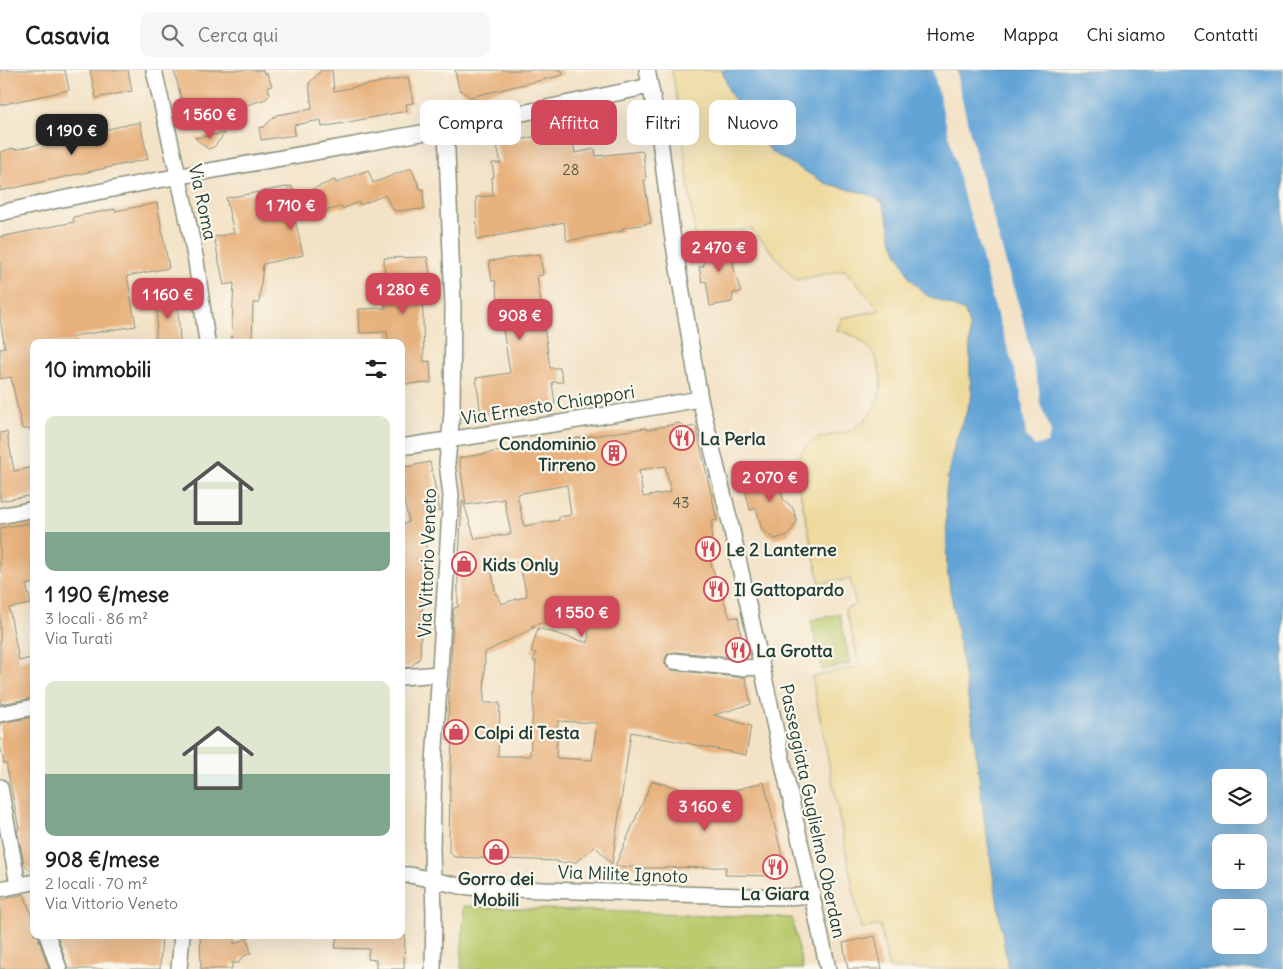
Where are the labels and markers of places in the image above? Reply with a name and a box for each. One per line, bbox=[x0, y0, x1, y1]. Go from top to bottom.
pin: 1 560 € bbox=[164, 98, 256, 140]
pin: 1 190 € bbox=[26, 114, 118, 156]
pin: 1 710 € bbox=[245, 189, 337, 231]
pin: 2 470 € bbox=[673, 230, 765, 273]
pin: 1 280 € bbox=[357, 272, 449, 315]
pin: 1 160 € bbox=[122, 278, 214, 320]
pin: 908 € bbox=[485, 298, 555, 341]
restaurant icon: La Perla bbox=[669, 425, 695, 451]
place label: La Perla bbox=[700, 427, 766, 450]
place label: Condominio Tirreno bbox=[499, 432, 596, 476]
building icon: Condominio Tirreno bbox=[601, 440, 627, 466]
pin: 2 070 € bbox=[724, 460, 816, 503]
restaurant icon: Le 2 Lanterne bbox=[695, 536, 721, 562]
place label: Le 2 Lanterne bbox=[726, 538, 837, 561]
shop icon: Kids Only bbox=[451, 551, 477, 577]
place label: Kids Only bbox=[482, 553, 559, 576]
restaurant icon: Il Gattopardo bbox=[703, 576, 729, 602]
place label: Il Gattopardo bbox=[734, 578, 844, 601]
pin: 1 550 € bbox=[536, 596, 628, 638]
restaurant icon: La Grotta bbox=[725, 637, 751, 663]
place label: La Grotta bbox=[756, 639, 833, 662]
shop icon: Colpi di Testa bbox=[443, 719, 469, 745]
place label: Colpi di Testa bbox=[474, 721, 580, 744]
pin: 3 160 € bbox=[659, 790, 751, 832]
shop icon: Gorro dei Mobili bbox=[483, 839, 509, 865]
restaurant icon: La Giara bbox=[762, 854, 788, 880]
place label: Gorro dei Mobili bbox=[458, 867, 534, 911]
place label: La Giara bbox=[741, 882, 809, 905]

